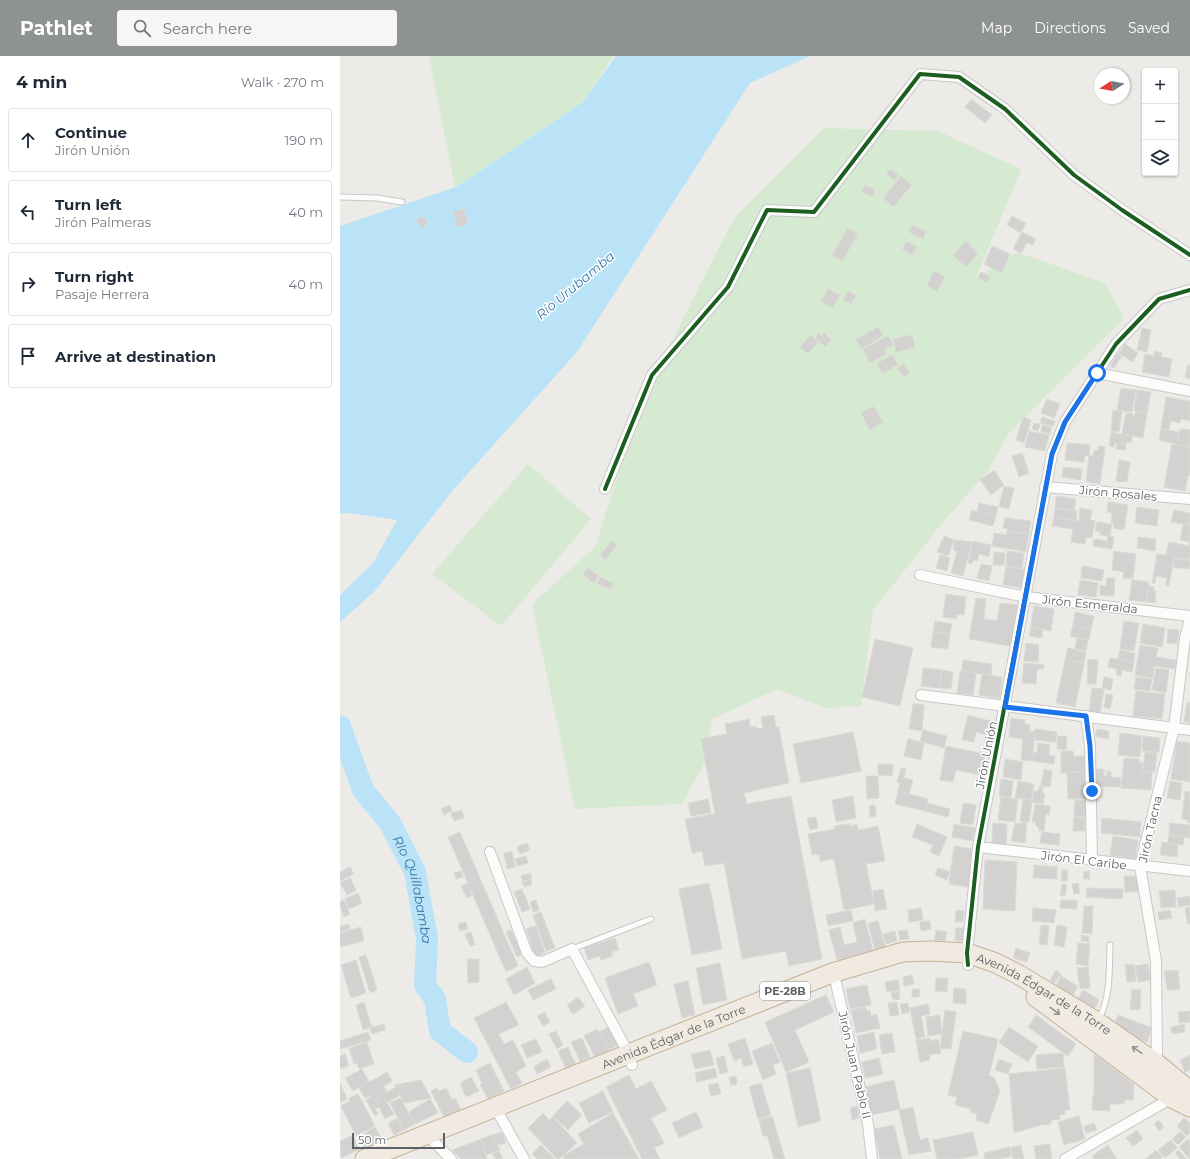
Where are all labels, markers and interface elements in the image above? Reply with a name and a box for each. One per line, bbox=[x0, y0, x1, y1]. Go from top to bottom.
search box bbox=[117, 10, 397, 46]
text: Pathlet bbox=[20, 17, 93, 40]
icon: search bbox=[131, 17, 153, 39]
text: Search here bbox=[163, 19, 252, 38]
text: Map bbox=[981, 19, 1012, 37]
text: Directions bbox=[1034, 19, 1106, 37]
text: Saved bbox=[1128, 19, 1170, 37]
north arrow bbox=[1094, 68, 1130, 104]
map controls bbox=[1142, 68, 1178, 176]
button: + bbox=[1142, 68, 1178, 104]
text: 4 min bbox=[16, 72, 67, 92]
text: Walk · 270 m bbox=[241, 74, 324, 90]
button: − bbox=[1142, 104, 1178, 140]
text: Continue bbox=[55, 123, 127, 142]
icon: ahead bbox=[17, 129, 39, 151]
text: 190 m bbox=[285, 132, 323, 148]
button: layers bbox=[1142, 140, 1178, 176]
text: Jirón Unión bbox=[55, 142, 130, 158]
text: Turn left bbox=[55, 195, 122, 214]
icon: left bbox=[17, 201, 39, 223]
text: 40 m bbox=[289, 204, 323, 220]
text: Jirón Palmeras bbox=[55, 214, 151, 230]
water label: Río Urubamba bbox=[533, 247, 618, 322]
text: Turn right bbox=[55, 267, 134, 286]
icon: right bbox=[17, 273, 39, 295]
text: 40 m bbox=[289, 276, 323, 292]
text: Pasaje Herrera bbox=[55, 286, 149, 302]
icon: arrive bbox=[17, 345, 39, 367]
text: Arrive at destination bbox=[55, 347, 216, 366]
route start bbox=[1088, 364, 1106, 382]
street label: Jirón Rosales bbox=[1077, 482, 1158, 504]
street label: Jirón Esmeralda bbox=[1040, 591, 1139, 616]
street label: Jirón Unión bbox=[972, 720, 1000, 791]
route end bbox=[1083, 782, 1101, 800]
street label: Jirón Tacna bbox=[1135, 794, 1165, 865]
water label: RIo Quillabamba bbox=[390, 833, 435, 944]
street label: Jirón El Caribe bbox=[1039, 847, 1128, 873]
street label: Avenida Édgar de la Torre bbox=[974, 949, 1115, 1037]
road number: PE-28B bbox=[760, 982, 810, 1000]
street label: Avenida Édgar de la Torre bbox=[599, 1001, 747, 1072]
one-way arrow bbox=[1049, 1007, 1060, 1016]
street label: Jirón Juan Pablo II bbox=[835, 1009, 875, 1120]
one-way arrow bbox=[1132, 1046, 1143, 1054]
scale bar bbox=[352, 1131, 445, 1150]
text: 50 m bbox=[358, 1133, 386, 1147]

